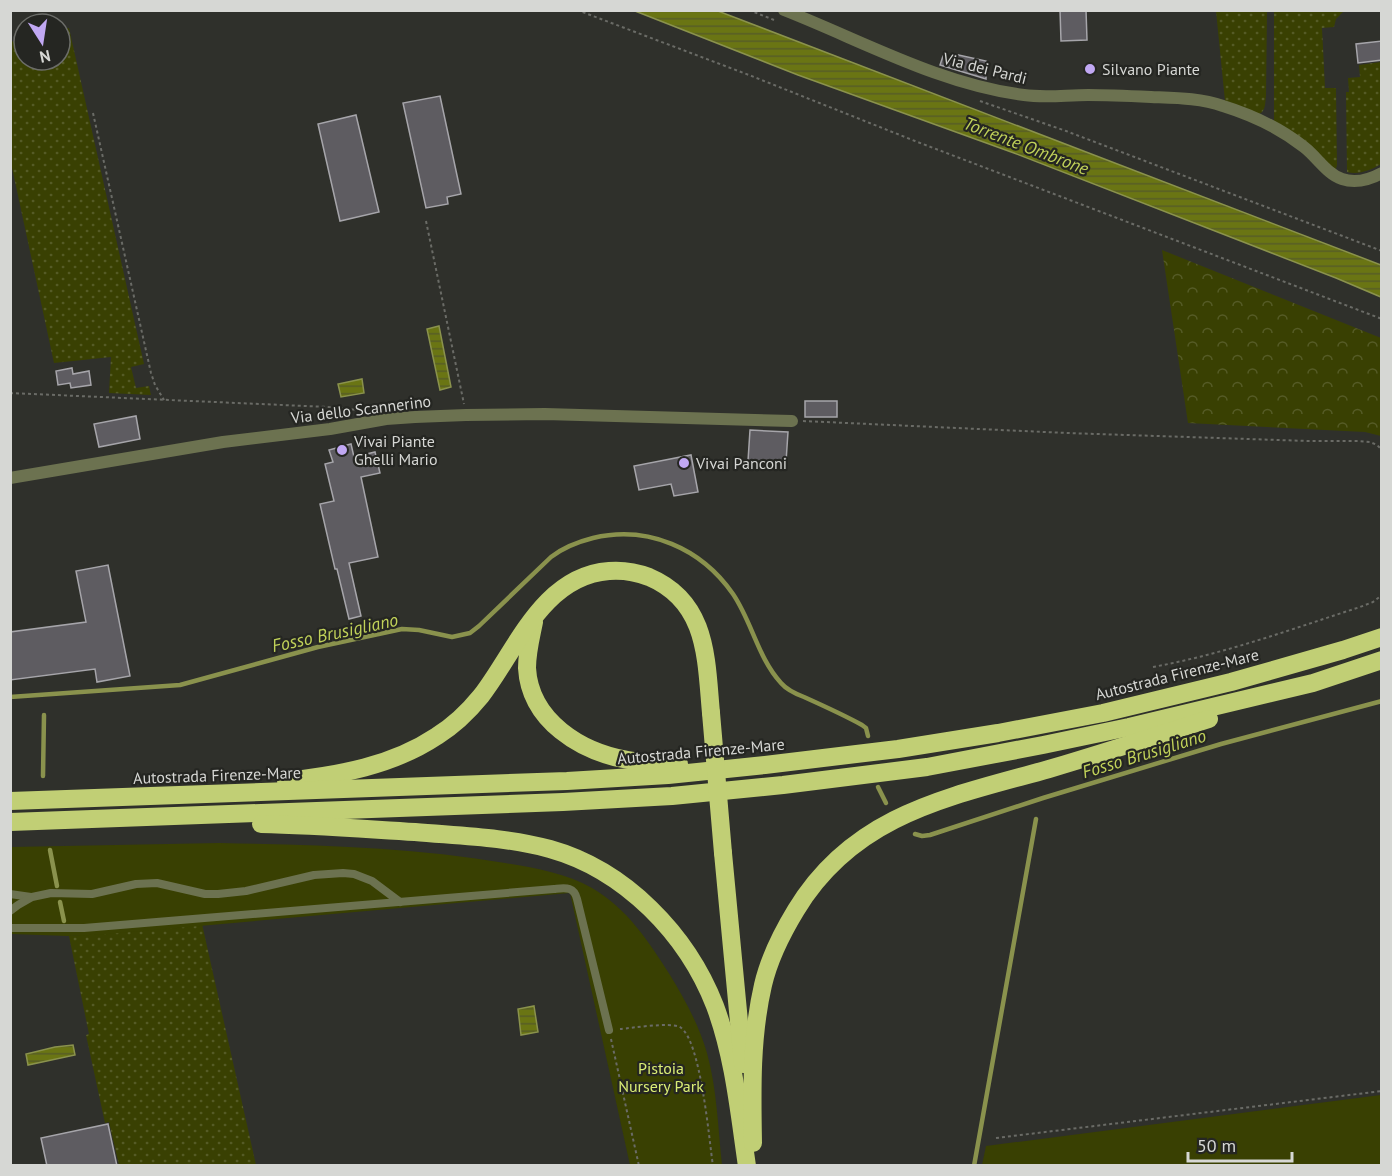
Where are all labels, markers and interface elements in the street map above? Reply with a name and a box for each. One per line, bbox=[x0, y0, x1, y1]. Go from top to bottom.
north arrow bbox=[12, 12, 72, 72]
text: N bbox=[38, 46, 52, 68]
street label: Via dei Pardi bbox=[940, 48, 1029, 88]
place label: Silvano Piante bbox=[1102, 59, 1200, 79]
marker: Silvano Piante bbox=[1083, 62, 1097, 76]
water label: Torrente Ombrone bbox=[960, 111, 1093, 180]
street label: Via dello Scannerino bbox=[289, 390, 432, 428]
place label: Vivai Piante Ghelli Mario bbox=[353, 431, 437, 469]
marker: Vivai Piante Ghelli Mario bbox=[335, 443, 349, 457]
place label: Vivai Panconi bbox=[695, 453, 787, 473]
marker: Vivai Panconi bbox=[677, 456, 691, 470]
water label: Fosso Brusigliano bbox=[270, 608, 400, 657]
street label: Autostrada Firenze-Mare bbox=[1093, 644, 1261, 704]
water label: Fosso Brusigliano bbox=[1079, 724, 1209, 783]
street label: Autostrada Firenze-Mare bbox=[616, 734, 786, 768]
street label: Autostrada Firenze-Mare bbox=[133, 762, 301, 788]
park label: Pistoia Nursery Park bbox=[618, 1058, 704, 1096]
scale bar bbox=[1188, 1125, 1292, 1163]
text: 50 m bbox=[1197, 1134, 1236, 1157]

